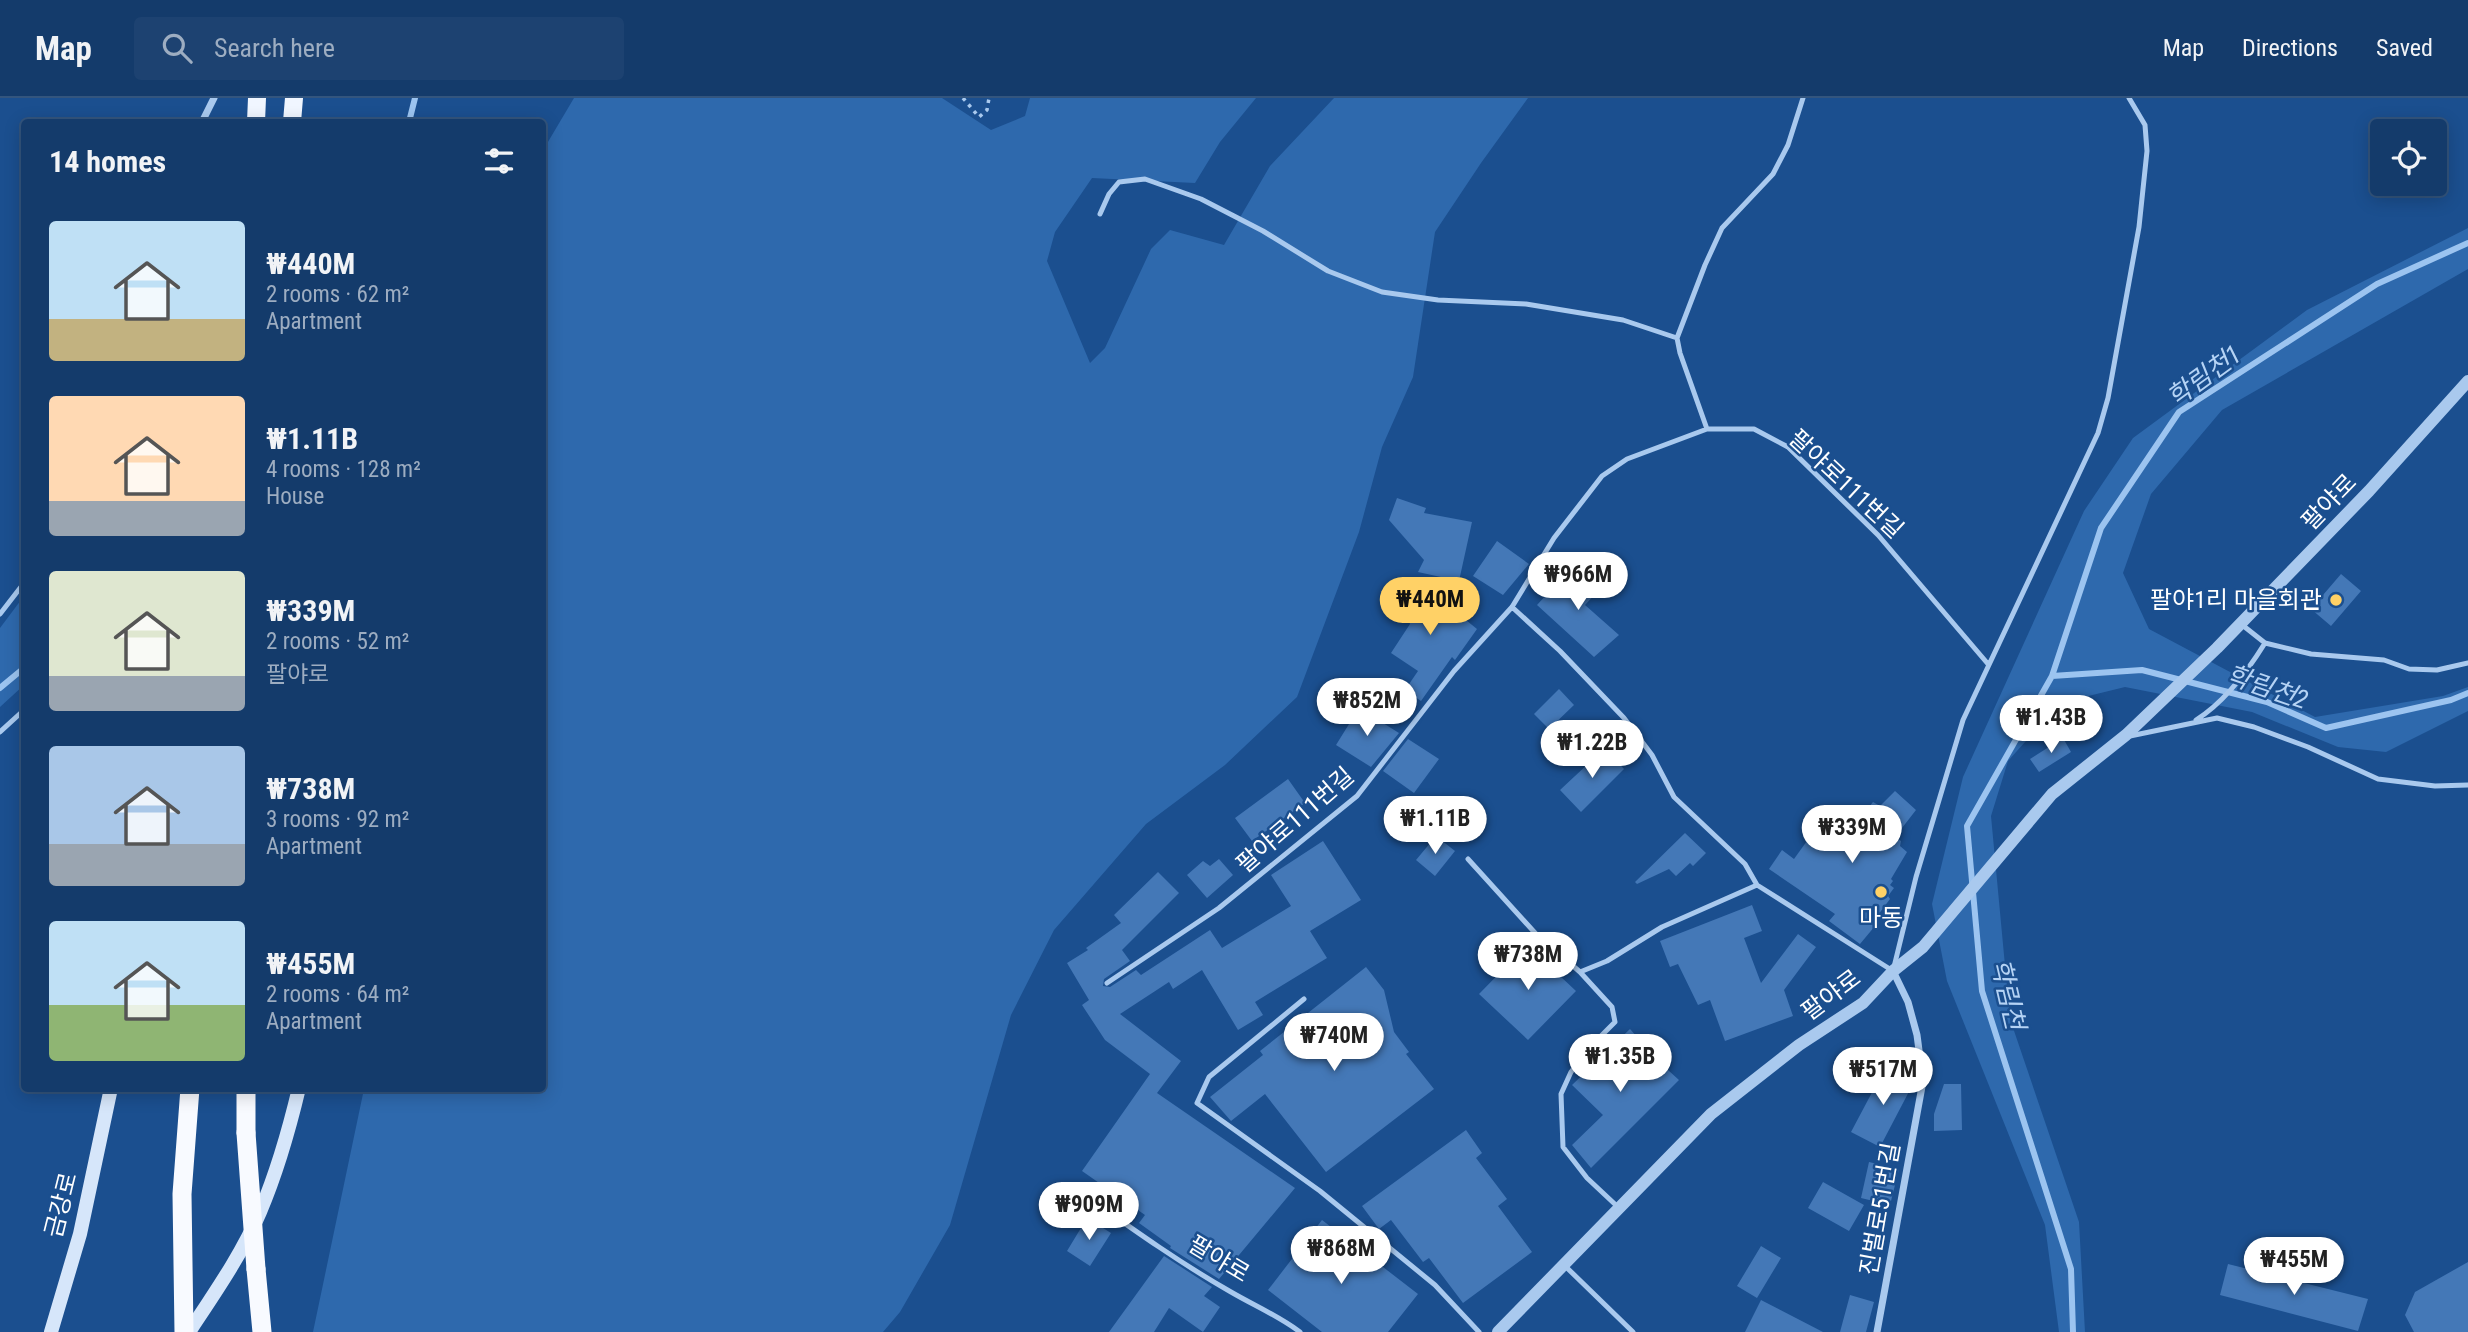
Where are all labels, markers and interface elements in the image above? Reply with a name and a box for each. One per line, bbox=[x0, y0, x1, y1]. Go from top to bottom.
search box bbox=[134, 17, 624, 80]
text: Map bbox=[35, 29, 92, 68]
icon: search bbox=[158, 29, 196, 67]
text: Search here bbox=[214, 33, 335, 63]
text: Map bbox=[2163, 34, 2204, 62]
text: Directions bbox=[2242, 34, 2338, 62]
text: Saved bbox=[2376, 34, 2433, 62]
map controls bbox=[2370, 119, 2447, 196]
button: locate bbox=[2370, 119, 2447, 196]
icon: filters bbox=[480, 142, 518, 180]
text: 14 homes bbox=[49, 144, 166, 179]
text: ₩440M bbox=[266, 246, 355, 281]
icon: home bbox=[105, 249, 189, 333]
text: 2 rooms · 62 m² bbox=[266, 281, 409, 308]
text: Apartment bbox=[266, 308, 362, 335]
water label: 학림천1 bbox=[2161, 339, 2247, 413]
text: ₩1.11B bbox=[266, 421, 358, 456]
icon: home bbox=[105, 424, 189, 508]
street label: 팔야로111번길 bbox=[1783, 424, 1909, 544]
text: 4 rooms · 128 m² bbox=[266, 456, 421, 483]
street label: 팔야로 bbox=[2296, 468, 2362, 536]
text: House bbox=[266, 483, 324, 510]
pin: ₩966M bbox=[1529, 552, 1627, 612]
text: ₩966M bbox=[1544, 561, 1612, 588]
pin: ₩440M bbox=[1381, 578, 1479, 637]
text: ₩440M bbox=[1396, 586, 1464, 613]
place label: 팔야1리 마을회관 bbox=[2150, 586, 2322, 614]
marker: 팔야1리 마을회관 bbox=[2328, 592, 2344, 608]
text: ₩339M bbox=[266, 593, 355, 628]
icon: home bbox=[105, 599, 189, 683]
text: 2 rooms · 52 m² bbox=[266, 628, 409, 655]
water label: 학림천2 bbox=[2222, 659, 2312, 715]
text: 팔야로 bbox=[266, 661, 329, 688]
pin: ₩852M bbox=[1318, 678, 1416, 738]
text: ₩852M bbox=[1333, 687, 1401, 714]
pin: ₩1.43B bbox=[1994, 696, 2108, 755]
text: ₩1.43B bbox=[2016, 704, 2086, 731]
pin: ₩1.22B bbox=[1535, 720, 1649, 780]
text: ₩1.22B bbox=[1557, 729, 1627, 756]
street label: 팔야로111번길 bbox=[1231, 762, 1359, 878]
text: ₩738M bbox=[266, 771, 355, 806]
icon: home bbox=[105, 774, 189, 858]
pin: ₩1.11B bbox=[1378, 796, 1492, 856]
text: ₩1.11B bbox=[1400, 805, 1470, 832]
text: 3 rooms · 92 m² bbox=[266, 806, 409, 833]
pin: ₩339M bbox=[1803, 806, 1901, 865]
text: ₩339M bbox=[1818, 814, 1886, 841]
text: Apartment bbox=[266, 833, 362, 860]
marker: 마동 bbox=[1873, 884, 1889, 900]
place label: 마동 bbox=[1859, 904, 1903, 932]
pin: ₩738M bbox=[1479, 932, 1577, 992]
text: ₩738M bbox=[1494, 941, 1562, 968]
text: ₩455M bbox=[266, 946, 355, 981]
icon: home bbox=[105, 949, 189, 1033]
water label: 학림천 bbox=[1985, 956, 2031, 1035]
street label: 팔야로 bbox=[1796, 964, 1866, 1026]
text: 2 rooms · 64 m² bbox=[266, 981, 409, 1008]
text: Apartment bbox=[266, 1008, 362, 1035]
pin: ₩740M bbox=[1285, 1014, 1383, 1073]
text: ₩740M bbox=[1300, 1022, 1368, 1049]
pin: ₩1.35B bbox=[1563, 1034, 1677, 1094]
text: ₩1.35B bbox=[1585, 1043, 1655, 1070]
pin: ₩517M bbox=[1834, 1048, 1932, 1107]
text: ₩517M bbox=[1849, 1056, 1917, 1083]
street label: 진벌로51번길 bbox=[1855, 1141, 1905, 1277]
street label: 금강로 bbox=[39, 1169, 83, 1241]
pin: ₩909M bbox=[1040, 1182, 1138, 1242]
text: ₩909M bbox=[1055, 1191, 1123, 1218]
pin: ₩868M bbox=[1292, 1226, 1390, 1286]
street label: 팔야로 bbox=[1183, 1230, 1255, 1288]
text: ₩868M bbox=[1307, 1235, 1375, 1262]
pin: ₩455M bbox=[2245, 1238, 2343, 1297]
text: ₩455M bbox=[2260, 1246, 2328, 1273]

